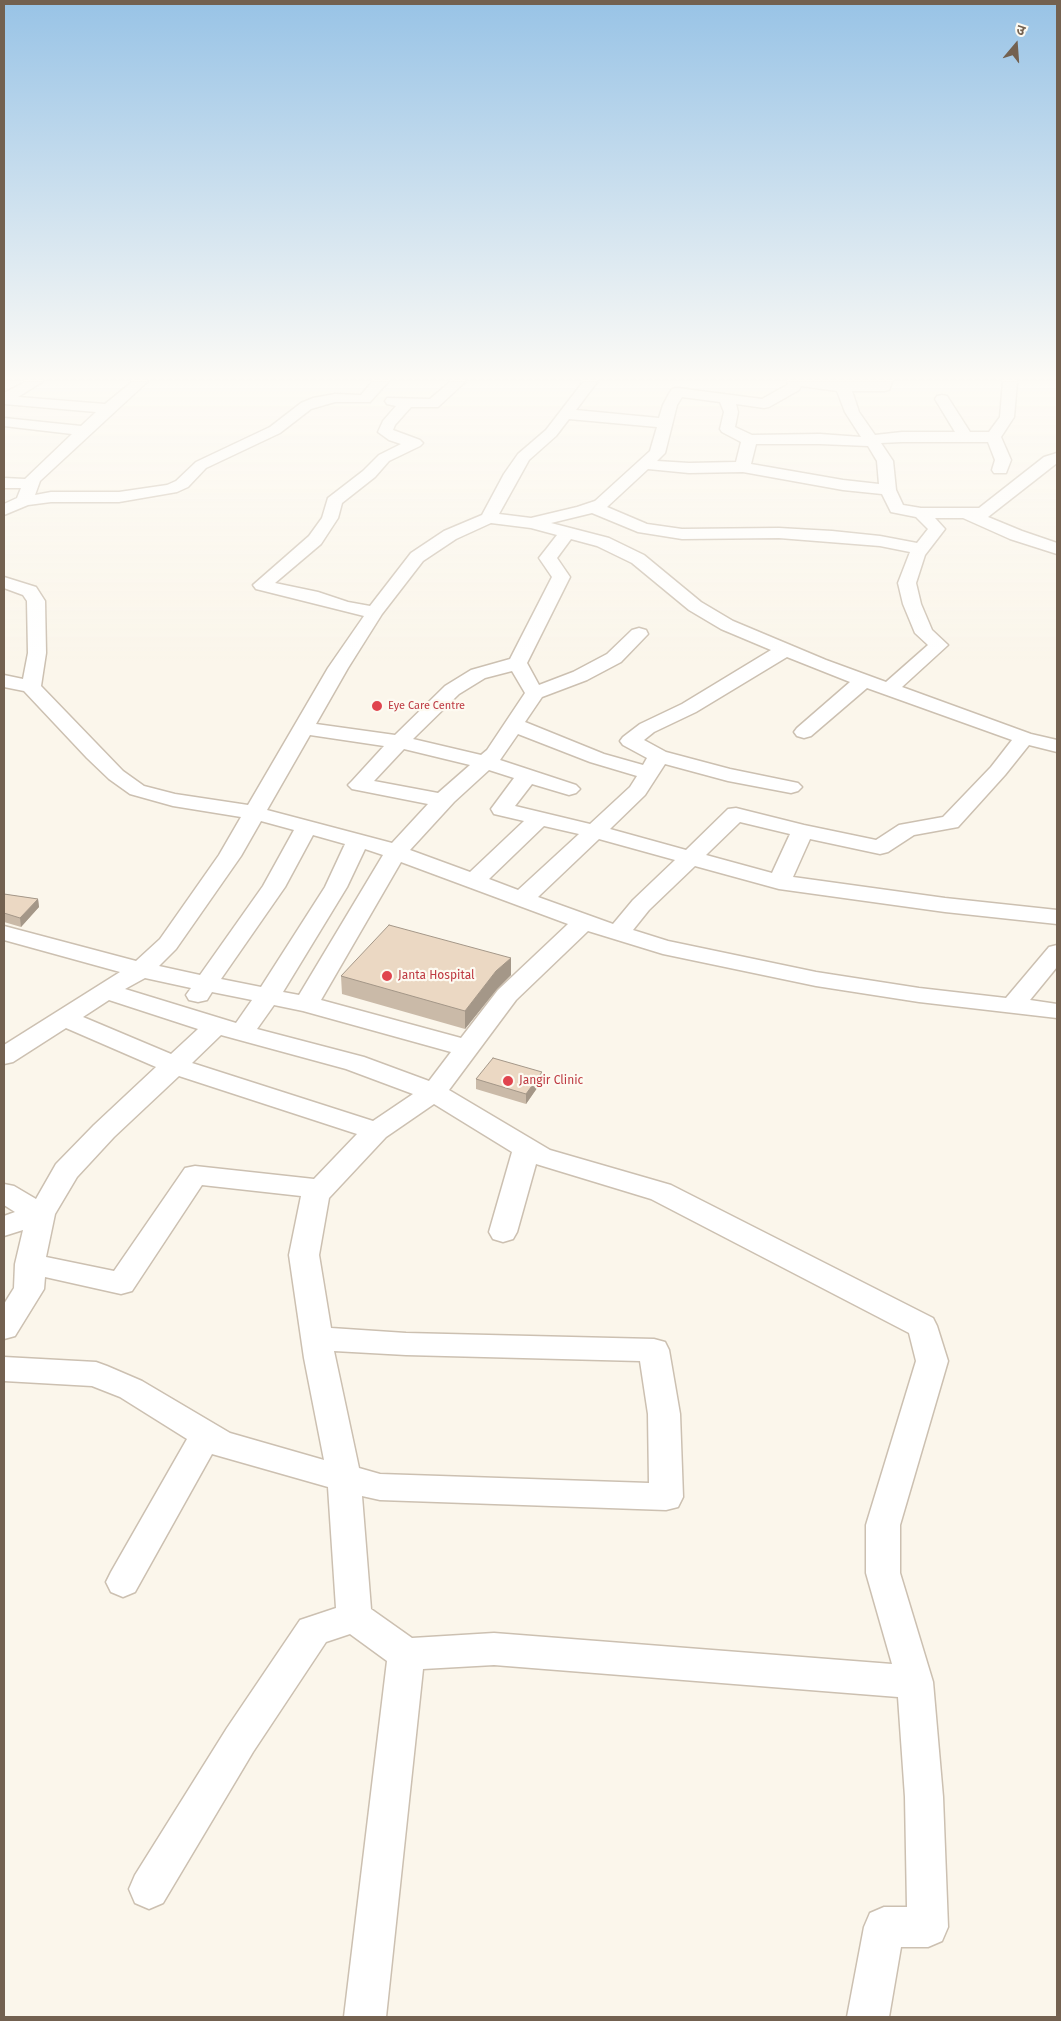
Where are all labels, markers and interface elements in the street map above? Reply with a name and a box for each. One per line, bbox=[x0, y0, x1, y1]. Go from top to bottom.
north arrow bbox=[991, 20, 1041, 70]
text: उ bbox=[1014, 21, 1027, 40]
marker: Eye Care Centre bbox=[370, 699, 384, 713]
place label: Eye Care Centre bbox=[388, 699, 465, 713]
marker: Janta Hospital bbox=[380, 969, 394, 983]
place label: Janta Hospital bbox=[398, 969, 475, 983]
marker: Jangir Clinic bbox=[501, 1074, 515, 1088]
place label: Jangir Clinic bbox=[519, 1074, 583, 1088]

